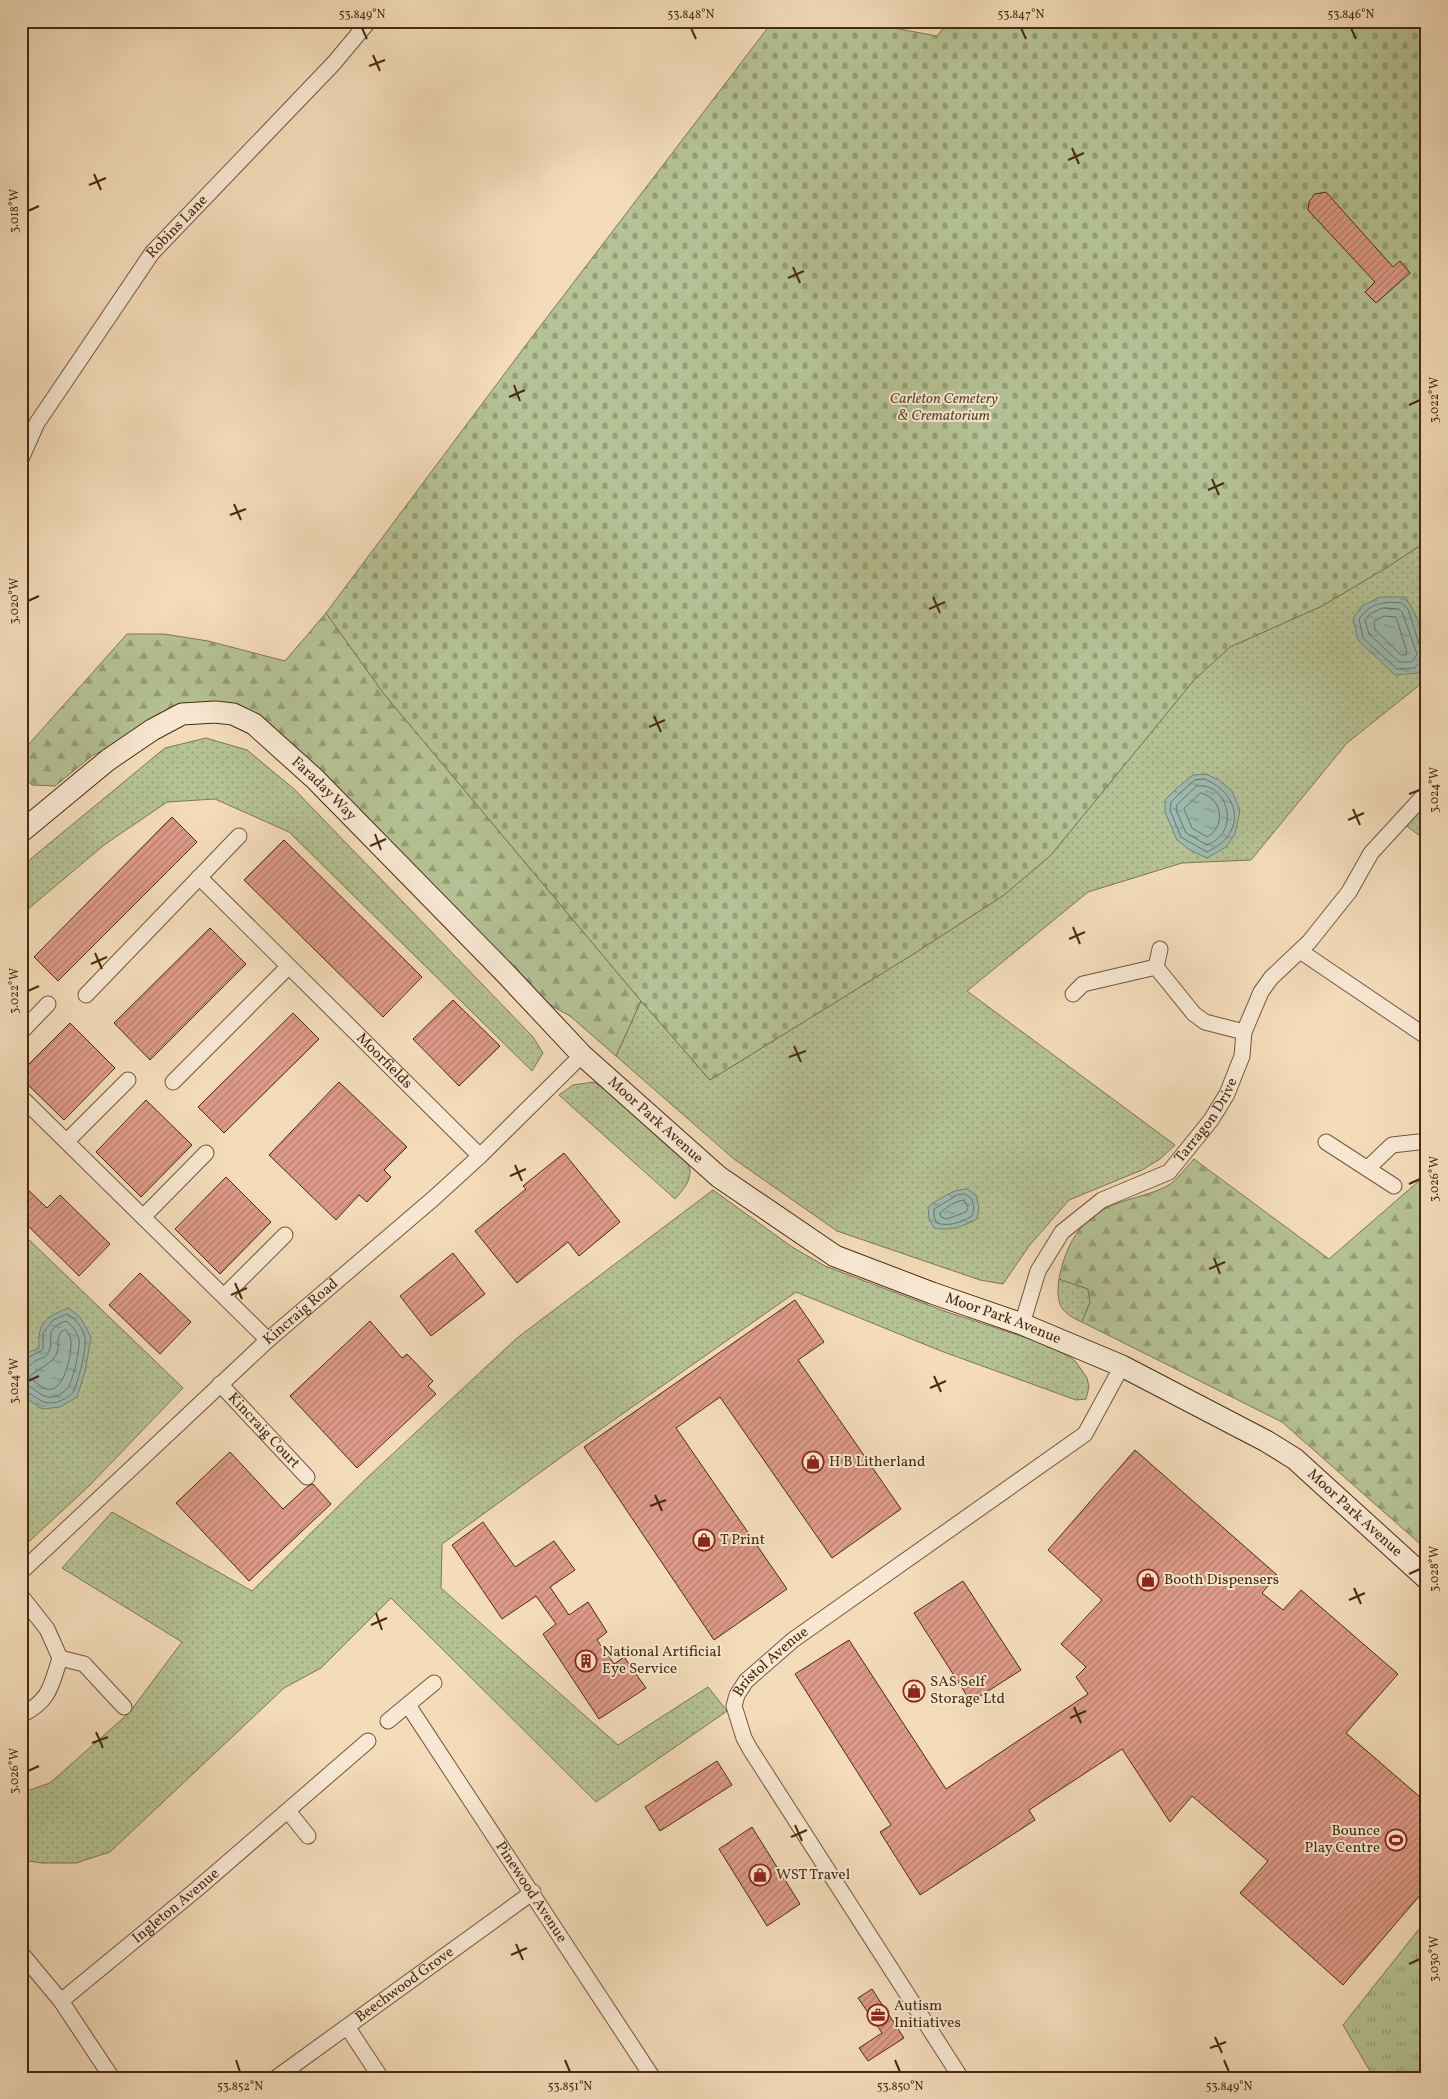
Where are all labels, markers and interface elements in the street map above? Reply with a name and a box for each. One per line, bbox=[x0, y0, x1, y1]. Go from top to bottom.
text: 53.849°N bbox=[339, 7, 385, 23]
text: 53.848°N bbox=[668, 7, 715, 23]
text: 53.847°N bbox=[998, 7, 1045, 23]
text: 53.846°N bbox=[1327, 7, 1375, 23]
text: 3.018°W bbox=[7, 189, 23, 233]
street label: Robins Lane bbox=[142, 190, 213, 263]
text: 3.022°W bbox=[1427, 377, 1443, 423]
park label: Carleton Cemetery & Crematorium bbox=[890, 389, 998, 427]
text: 3.020°W bbox=[7, 578, 23, 624]
street label: Faraday Way bbox=[287, 752, 361, 826]
text: 3.024°W bbox=[1427, 767, 1443, 813]
text: 3.022°W bbox=[7, 968, 23, 1014]
street label: Moorfields bbox=[351, 1028, 417, 1094]
street label: Moor Park Avenue bbox=[603, 1072, 708, 1169]
street label: Tarragon Drive bbox=[1170, 1075, 1243, 1168]
text: 3.026°W bbox=[1427, 1156, 1443, 1202]
street label: Kincraig Road bbox=[259, 1274, 343, 1350]
street label: Moor Park Avenue bbox=[942, 1288, 1064, 1350]
text: 3.024°W bbox=[7, 1358, 23, 1404]
street label: Kincraig Court bbox=[223, 1388, 305, 1473]
shop icon: H B Litherland bbox=[801, 1450, 825, 1474]
place label: H B Litherland bbox=[829, 1452, 926, 1473]
street label: Moor Park Avenue bbox=[1302, 1464, 1407, 1562]
shop icon: T Print bbox=[692, 1528, 716, 1552]
place label: T Print bbox=[720, 1530, 765, 1551]
text: 3.028°W bbox=[1427, 1546, 1443, 1592]
shop icon: Booth Dispensers bbox=[1136, 1568, 1160, 1592]
place label: Booth Dispensers bbox=[1164, 1570, 1279, 1591]
street label: Bristol Avenue bbox=[728, 1622, 813, 1701]
place label: National Artificial Eye Service bbox=[602, 1642, 721, 1680]
building icon: National Artificial Eye Service bbox=[574, 1649, 598, 1673]
place label: SAS Self Storage Ltd bbox=[930, 1672, 1005, 1710]
shop icon: SAS Self Storage Ltd bbox=[902, 1679, 926, 1703]
text: 3.026°W bbox=[7, 1748, 23, 1794]
place label: Bounce Play Centre bbox=[1305, 1821, 1380, 1859]
sports icon: Bounce Play Centre bbox=[1384, 1828, 1408, 1852]
street label: Pinewood Avenue bbox=[490, 1837, 572, 1947]
shop icon: WST Travel bbox=[748, 1863, 772, 1887]
street label: Ingleton Avenue bbox=[128, 1864, 224, 1949]
place label: WST Travel bbox=[776, 1865, 850, 1886]
text: 3.030°W bbox=[1427, 1936, 1443, 1982]
street label: Beechwood Grove bbox=[351, 1942, 458, 2028]
place label: Autism Initiatives bbox=[894, 1996, 961, 2034]
office icon: Autism Initiatives bbox=[866, 2003, 890, 2027]
text: 53.852°N bbox=[217, 2079, 263, 2095]
text: 53.851°N bbox=[548, 2079, 592, 2095]
text: 53.850°N bbox=[877, 2079, 923, 2095]
text: 53.849°N bbox=[1206, 2079, 1252, 2095]

